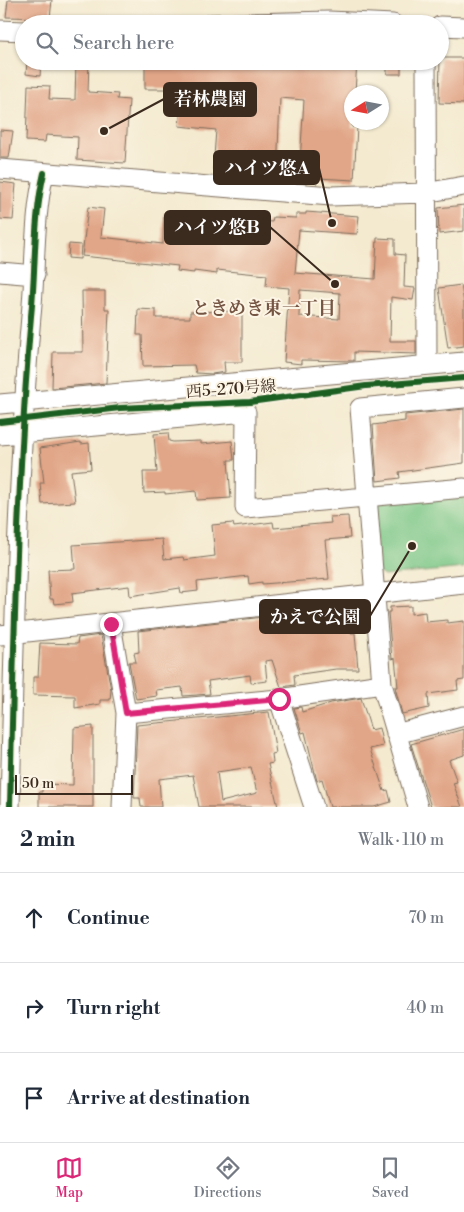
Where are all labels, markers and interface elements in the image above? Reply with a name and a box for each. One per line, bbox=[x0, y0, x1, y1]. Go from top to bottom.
search box bbox=[15, 15, 449, 70]
icon: search bbox=[33, 29, 61, 57]
text: Search here bbox=[73, 31, 174, 55]
callout: 若林農園 bbox=[164, 83, 256, 116]
north arrow bbox=[344, 85, 389, 130]
text: 若林農園 bbox=[174, 88, 246, 111]
callout: ハイツ悠A bbox=[214, 151, 319, 184]
text: ハイツ悠A bbox=[225, 157, 311, 180]
callout: ハイツ悠B bbox=[165, 211, 270, 244]
text: ハイツ悠B bbox=[174, 216, 260, 239]
district label: ときめき東一丁目 bbox=[192, 297, 336, 320]
street label: 西5-270号線 bbox=[185, 376, 277, 402]
callout: かえで公園 bbox=[260, 600, 370, 633]
text: かえで公園 bbox=[270, 606, 360, 629]
route end bbox=[100, 613, 123, 636]
route start bbox=[268, 688, 291, 711]
scale bar bbox=[15, 772, 132, 795]
text: 50 m bbox=[22, 775, 54, 793]
text: 2 min bbox=[20, 827, 75, 853]
text: Walk · 110 m bbox=[358, 830, 444, 850]
icon: ahead bbox=[20, 904, 48, 932]
text: Continue bbox=[67, 906, 150, 930]
text: 70 m bbox=[408, 908, 444, 928]
icon: right bbox=[20, 994, 48, 1022]
text: Turn right bbox=[67, 996, 160, 1020]
text: 40 m bbox=[407, 998, 444, 1018]
icon: arrive bbox=[20, 1084, 48, 1112]
text: Arrive at destination bbox=[67, 1086, 250, 1110]
tab: Map bbox=[55, 1154, 83, 1202]
tab: Directions bbox=[194, 1154, 261, 1202]
tab: Saved bbox=[372, 1154, 409, 1202]

